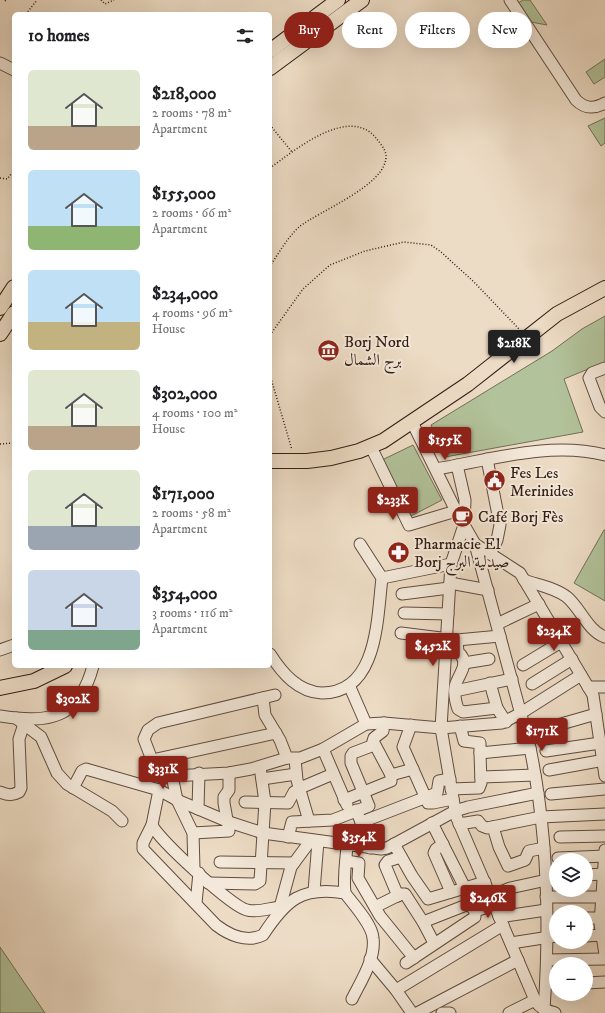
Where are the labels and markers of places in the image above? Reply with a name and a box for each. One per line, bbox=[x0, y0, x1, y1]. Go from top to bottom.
pin: $218K bbox=[486, 330, 542, 364]
place label: Borj Nord برج الشمال bbox=[344, 332, 410, 374]
museum icon: Borj Nord برج الشمال bbox=[316, 337, 342, 363]
pin: $155K bbox=[417, 427, 473, 461]
place label: Fes Les Merinides bbox=[510, 463, 574, 501]
public building icon: Fes Les Merinides bbox=[481, 468, 507, 494]
pin: $233K bbox=[365, 487, 421, 521]
cafe icon: Café Borj Fès bbox=[450, 503, 476, 529]
place label: Café Borj Fès bbox=[478, 507, 563, 527]
place label: Pharmacie El Borj صيدلية البرج bbox=[414, 534, 510, 576]
pharmacy icon: Pharmacie El Borj صيدلية البرج bbox=[386, 539, 412, 565]
pin: $234K bbox=[526, 618, 582, 652]
pin: $452K bbox=[405, 633, 461, 667]
pin: $302K bbox=[45, 686, 101, 720]
pin: $171K bbox=[514, 718, 570, 752]
pin: $331K bbox=[135, 756, 191, 790]
pin: $354K bbox=[331, 824, 387, 858]
pin: $246K bbox=[460, 885, 516, 919]

